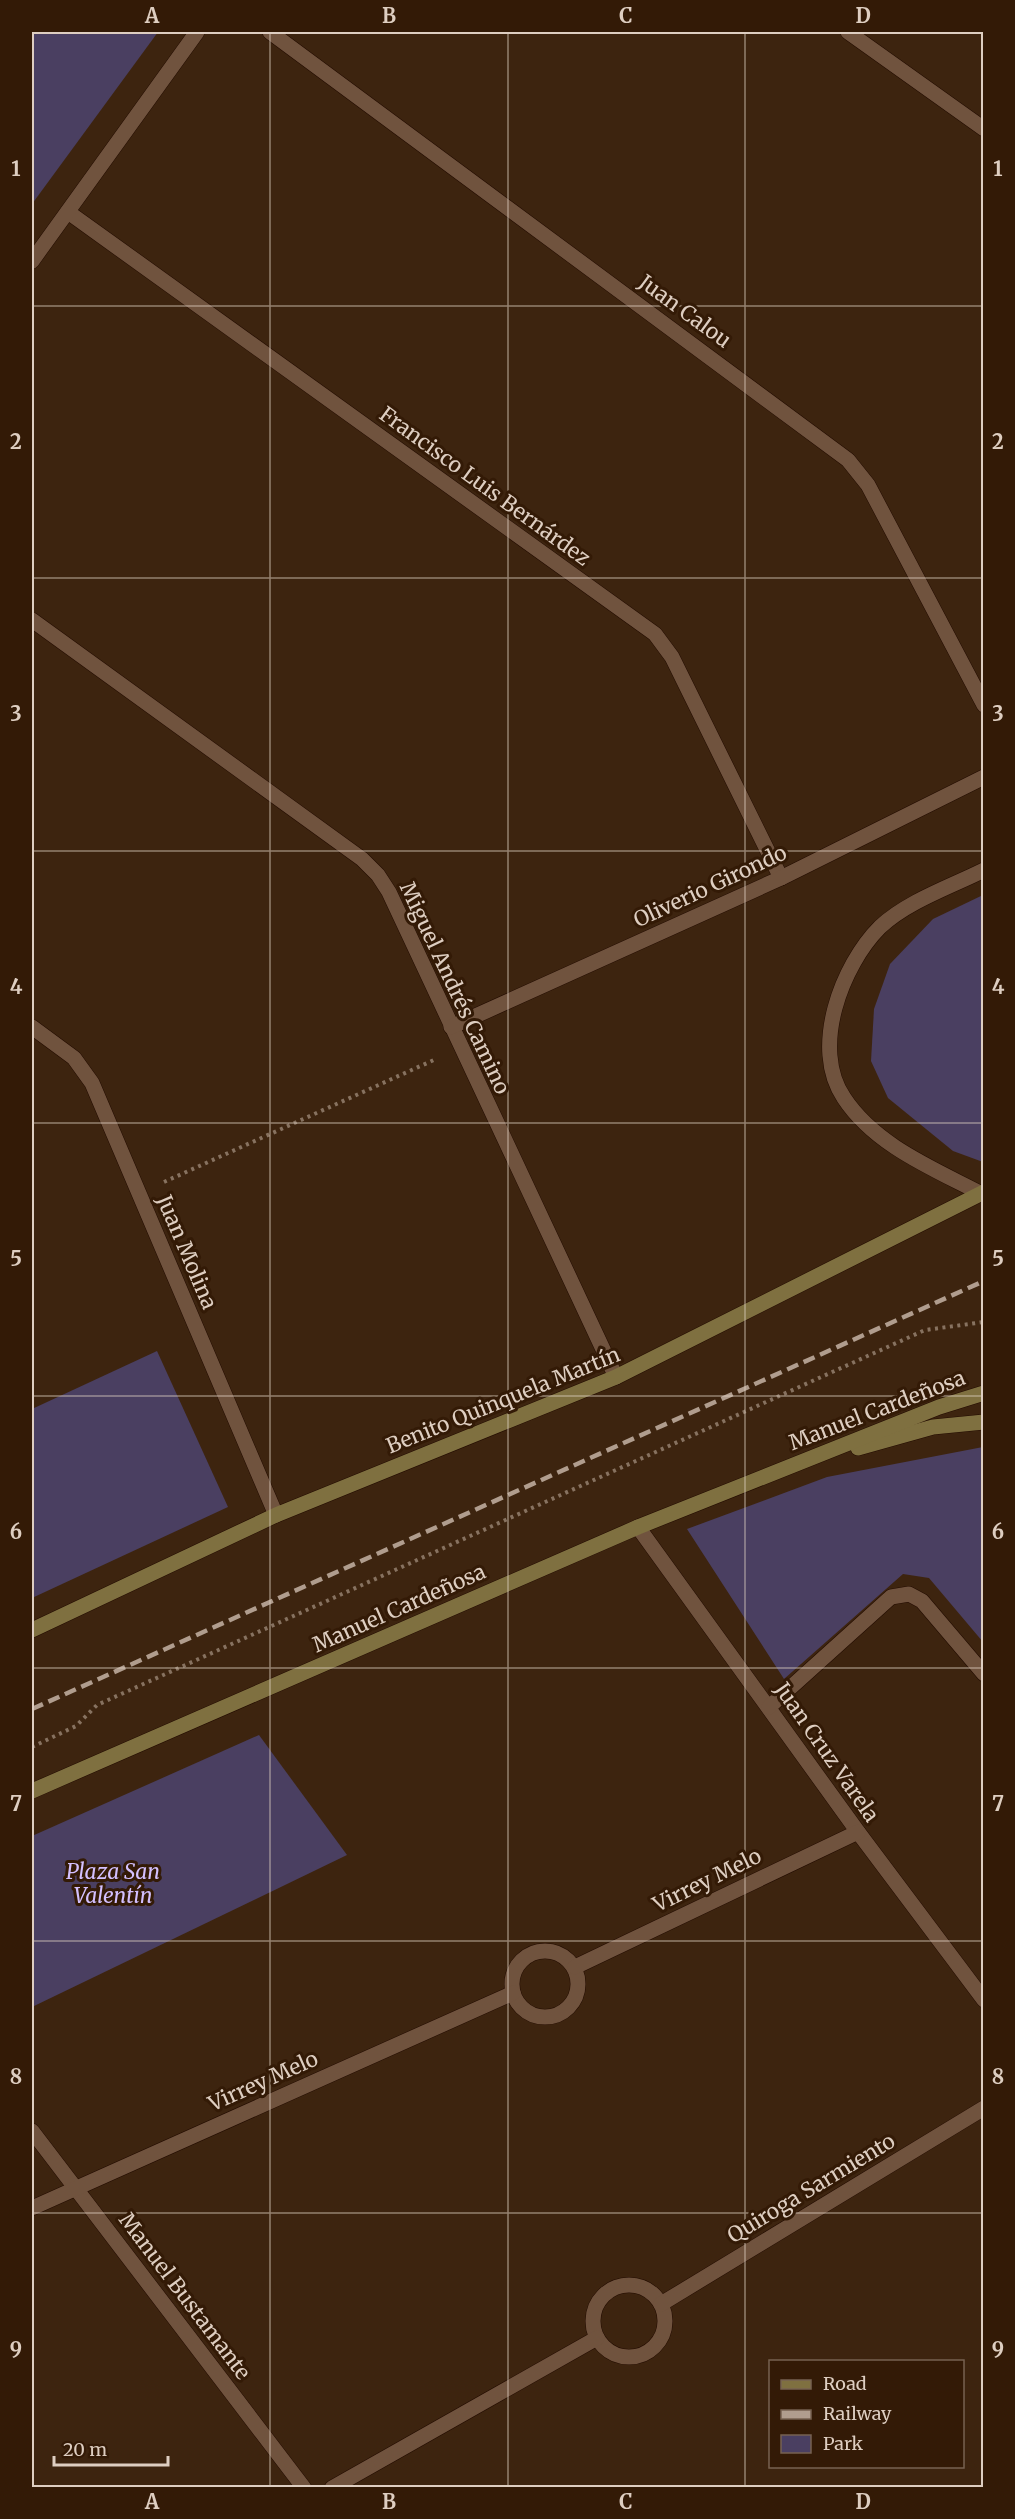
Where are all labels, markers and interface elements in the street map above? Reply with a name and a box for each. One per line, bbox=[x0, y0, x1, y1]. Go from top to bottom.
text: A bbox=[144, 3, 160, 28]
text: B bbox=[382, 3, 396, 28]
text: C bbox=[619, 3, 633, 28]
text: D bbox=[855, 3, 871, 28]
text: 1 bbox=[11, 156, 21, 181]
text: 1 bbox=[993, 156, 1003, 181]
street label: Juan Calou bbox=[633, 268, 736, 354]
street label: Francisco Luis Bernárdez bbox=[374, 400, 596, 572]
text: 2 bbox=[10, 429, 22, 454]
text: 2 bbox=[992, 429, 1004, 454]
text: 3 bbox=[10, 701, 22, 726]
text: 3 bbox=[992, 701, 1004, 726]
street label: Oliverio Girondo bbox=[629, 839, 791, 933]
street label: Miguel Andrés Camino bbox=[394, 877, 516, 1099]
text: 4 bbox=[10, 974, 23, 999]
text: 4 bbox=[992, 974, 1005, 999]
street label: Juan Molina bbox=[150, 1190, 223, 1313]
text: 5 bbox=[10, 1246, 22, 1271]
text: 5 bbox=[992, 1246, 1004, 1271]
street label: Benito Quinquela Martín bbox=[382, 1341, 624, 1459]
street label: Manuel Cardeñosa bbox=[785, 1364, 969, 1456]
text: 6 bbox=[10, 1519, 22, 1544]
text: 6 bbox=[992, 1519, 1004, 1544]
street label: Manuel Cardeñosa bbox=[308, 1558, 490, 1658]
street label: Juan Cruz Varela bbox=[768, 1676, 885, 1827]
text: 7 bbox=[10, 1791, 22, 1816]
text: 7 bbox=[992, 1791, 1004, 1816]
street label: Virrey Melo bbox=[647, 1842, 766, 1918]
park label: Plaza San Valentín bbox=[66, 1858, 160, 1909]
street label: Virrey Melo bbox=[203, 2045, 322, 2118]
text: 8 bbox=[10, 2064, 22, 2089]
text: 8 bbox=[992, 2064, 1004, 2089]
street label: Quiroga Sarmiento bbox=[722, 2127, 900, 2249]
street label: Manuel Bustamante bbox=[113, 2207, 257, 2385]
text: 9 bbox=[10, 2337, 22, 2362]
text: 9 bbox=[992, 2337, 1004, 2362]
legend bbox=[769, 2360, 964, 2468]
text: Road bbox=[823, 2372, 867, 2395]
text: Railway bbox=[823, 2402, 892, 2425]
scale bar bbox=[54, 2429, 168, 2467]
text: Park bbox=[823, 2432, 864, 2455]
text: 20 m bbox=[63, 2438, 107, 2461]
text: A bbox=[144, 2489, 160, 2514]
text: B bbox=[382, 2489, 396, 2514]
text: C bbox=[619, 2489, 633, 2514]
text: D bbox=[855, 2489, 871, 2514]

